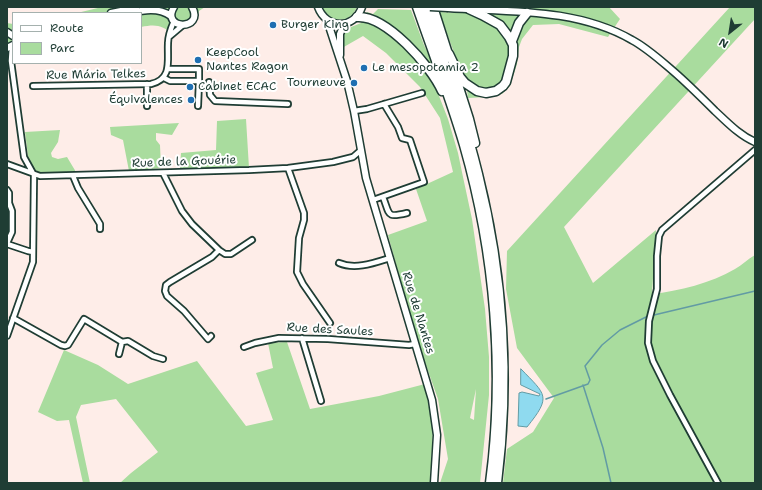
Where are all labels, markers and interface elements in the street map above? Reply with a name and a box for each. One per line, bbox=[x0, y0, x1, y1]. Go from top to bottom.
legend bbox=[12, 12, 142, 64]
north arrow bbox=[710, 12, 750, 52]
place label: Burger King bbox=[281, 18, 349, 32]
text: Route bbox=[50, 20, 84, 36]
marker: Burger King bbox=[268, 20, 278, 30]
text: N bbox=[716, 34, 731, 52]
text: Parc bbox=[50, 40, 75, 56]
place label: KeepCool Nantes Ragon bbox=[206, 46, 288, 74]
marker: KeepCool Nantes Ragon bbox=[193, 55, 203, 65]
place label: Le mesopotamia 2 bbox=[372, 61, 479, 75]
marker: Le mesopotamia 2 bbox=[359, 63, 369, 73]
street label: Rue Mária Telkes bbox=[46, 67, 146, 83]
place label: Tourneuve bbox=[287, 76, 346, 90]
marker: Tourneuve bbox=[349, 78, 359, 88]
place label: Cabinet ECAC bbox=[198, 80, 276, 94]
marker: Cabinet ECAC bbox=[185, 82, 195, 92]
place label: Équivalences bbox=[109, 93, 183, 107]
marker: Équivalences bbox=[186, 95, 196, 105]
street label: Rue de la Gouérie bbox=[132, 153, 236, 171]
street label: Rue de Nantes bbox=[399, 270, 437, 356]
street label: Rue des Saules bbox=[286, 321, 374, 339]

